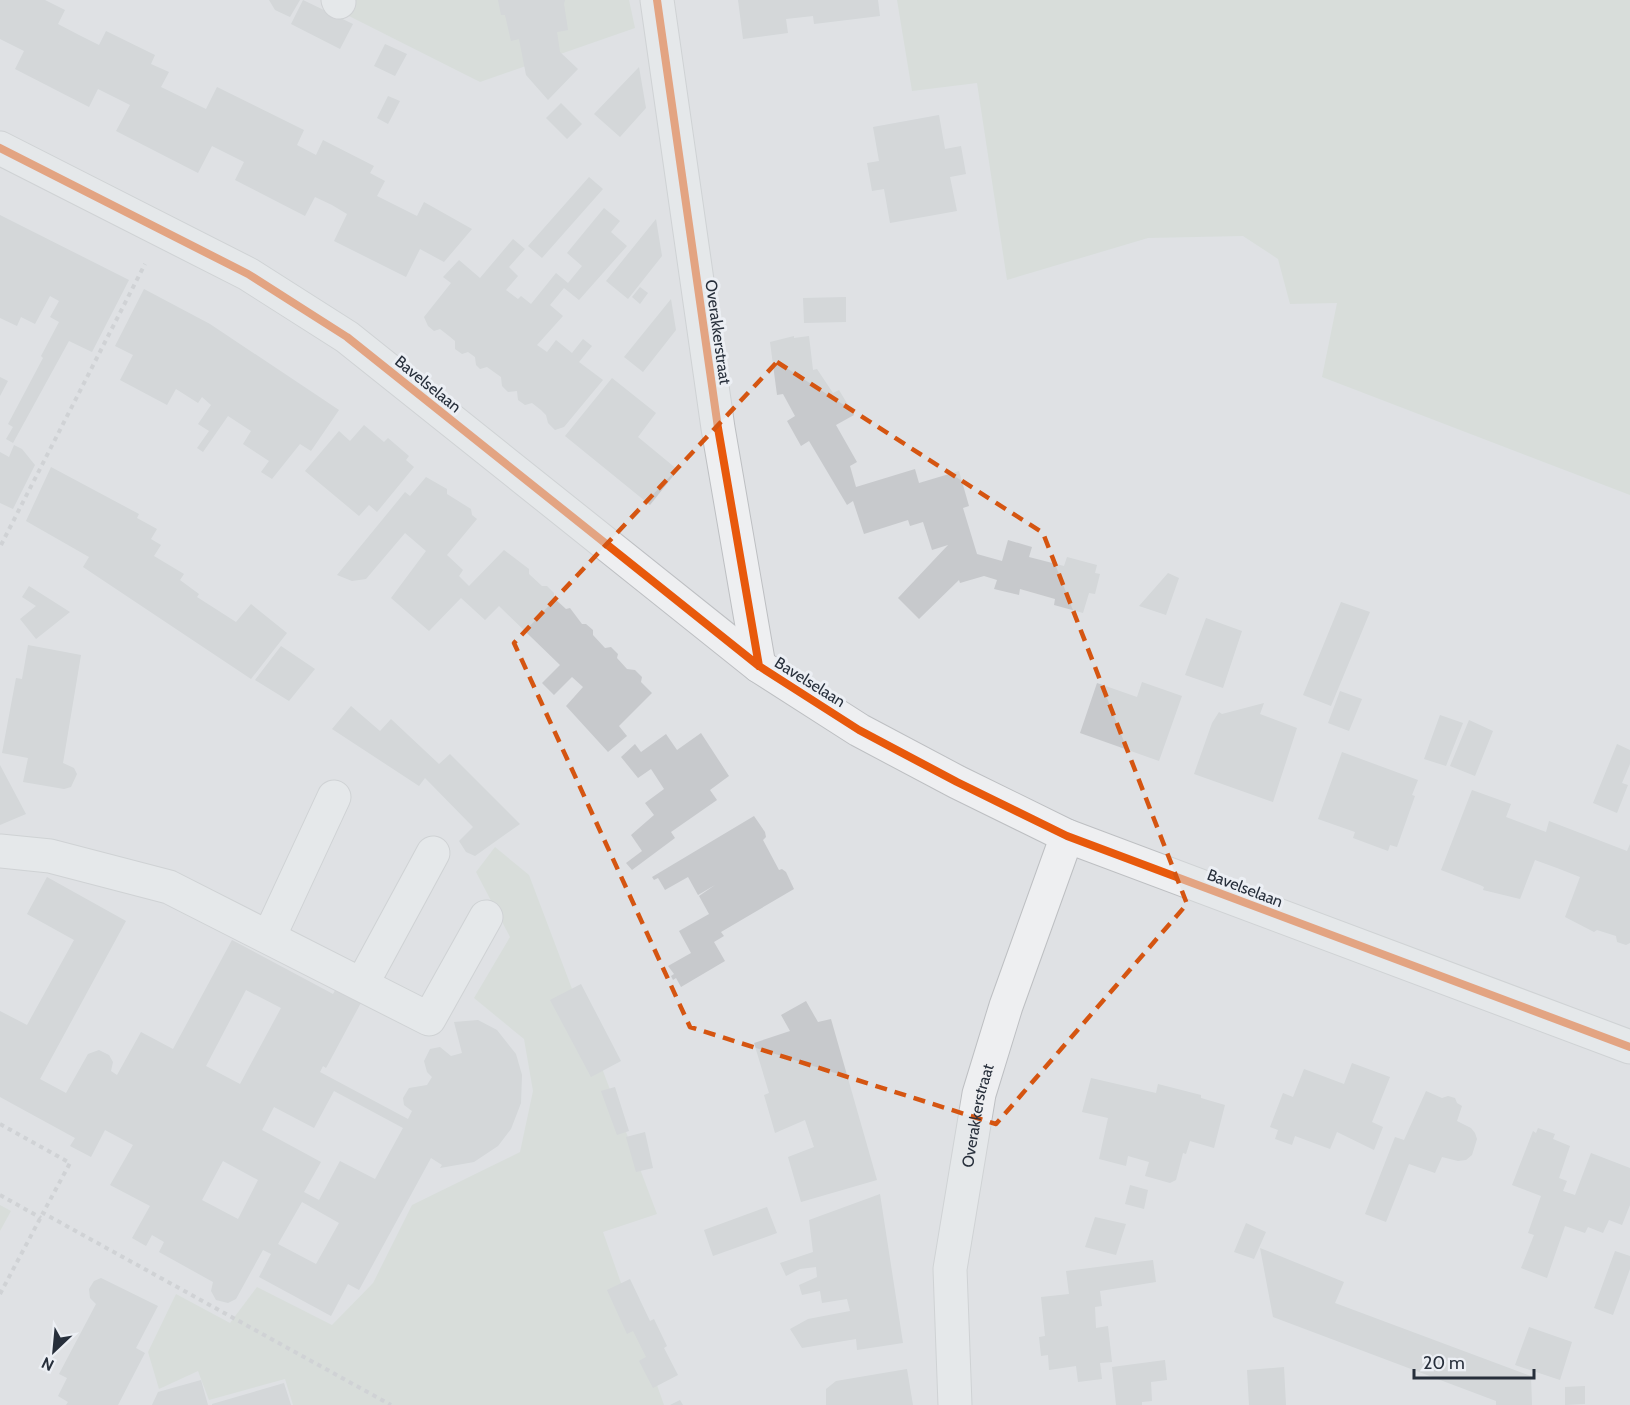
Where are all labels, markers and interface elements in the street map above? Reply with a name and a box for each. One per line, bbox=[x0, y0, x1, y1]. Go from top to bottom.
street label: Overakkerstraat bbox=[701, 278, 735, 386]
street label: Bavelselaan bbox=[391, 352, 465, 416]
street label: Bavelselaan bbox=[771, 653, 849, 711]
street label: Bavelselaan bbox=[1204, 865, 1286, 911]
street label: Overakkerstraat bbox=[957, 1061, 997, 1169]
north arrow bbox=[24, 1321, 84, 1381]
scale bar bbox=[1414, 1342, 1534, 1380]
text: 20 m bbox=[1423, 1352, 1465, 1374]
text: N bbox=[38, 1353, 57, 1375]

